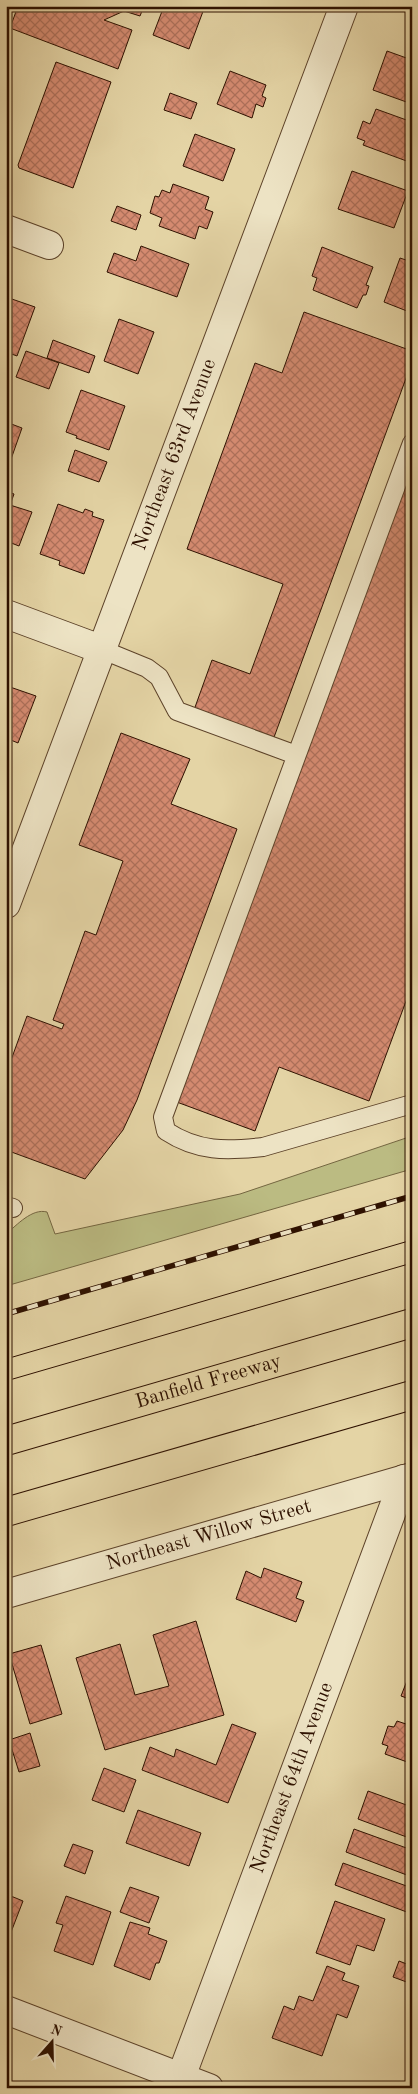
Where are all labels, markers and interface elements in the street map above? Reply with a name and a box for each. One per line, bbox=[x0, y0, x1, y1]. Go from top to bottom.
street label: Northeast 63rd Avenue bbox=[130, 356, 220, 553]
street label: Banfield Freeway bbox=[133, 1351, 284, 1413]
street label: Northeast Willow Street bbox=[104, 1497, 314, 1575]
street label: Northeast 64th Avenue bbox=[248, 1680, 337, 1876]
north arrow bbox=[28, 2016, 78, 2066]
text: N bbox=[49, 2022, 64, 2039]

